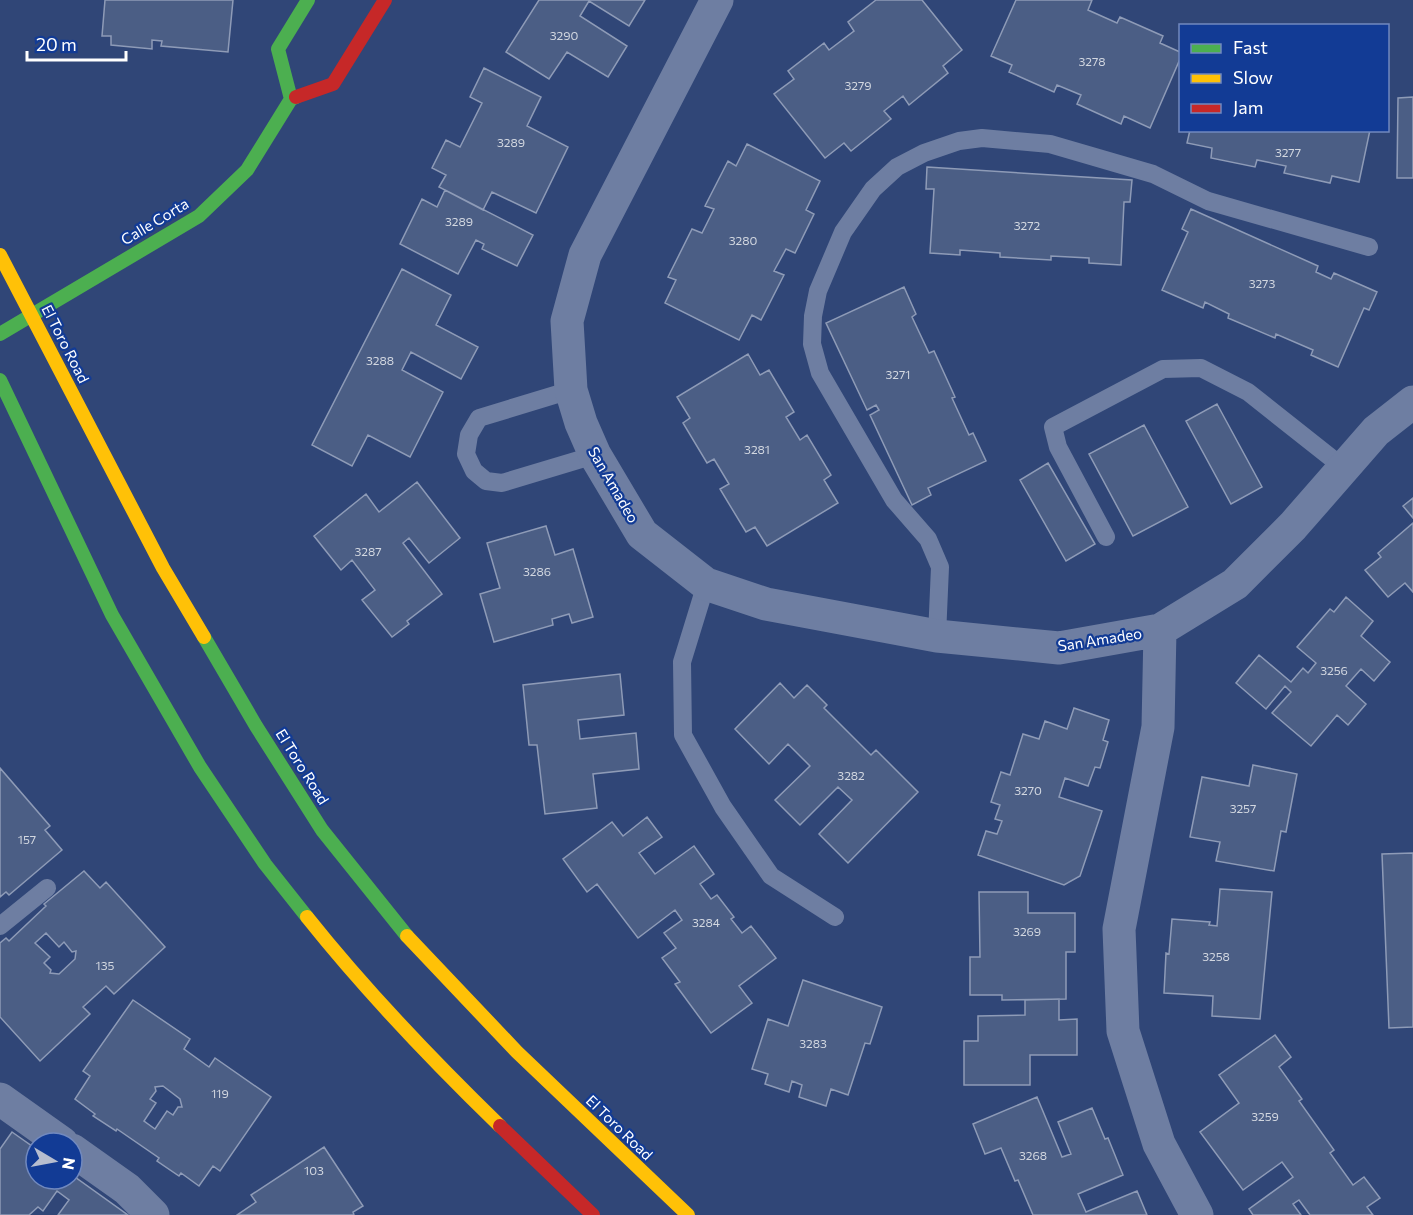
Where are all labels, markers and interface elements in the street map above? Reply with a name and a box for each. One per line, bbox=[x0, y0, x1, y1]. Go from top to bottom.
scale bar bbox=[27, 24, 126, 62]
legend bbox=[1179, 24, 1389, 132]
house number: 3290 bbox=[550, 28, 578, 42]
text: 20 m bbox=[36, 33, 77, 55]
text: Fast bbox=[1233, 36, 1268, 58]
house number: 3278 bbox=[1078, 54, 1106, 68]
text: Slow bbox=[1233, 66, 1273, 88]
house number: 3279 bbox=[844, 78, 872, 92]
text: Jam bbox=[1233, 96, 1263, 118]
house number: 3289 bbox=[497, 135, 525, 149]
house number: 3277 bbox=[1275, 145, 1301, 159]
street label: Calle Corta bbox=[117, 194, 192, 248]
house number: 3289 bbox=[445, 214, 473, 228]
house number: 3272 bbox=[1014, 218, 1041, 232]
house number: 3280 bbox=[729, 233, 757, 247]
house number: 3273 bbox=[1249, 276, 1275, 290]
street label: El Toro Road bbox=[38, 301, 93, 386]
house number: 3288 bbox=[366, 353, 394, 367]
house number: 3271 bbox=[886, 367, 910, 381]
house number: 3281 bbox=[744, 442, 770, 456]
street label: San Amadeo bbox=[585, 443, 643, 526]
house number: 3287 bbox=[354, 544, 382, 558]
house number: 3286 bbox=[523, 564, 551, 578]
street label: San Amadeo bbox=[1056, 623, 1143, 655]
house number: 3256 bbox=[1320, 663, 1348, 677]
street label: El Toro Road bbox=[273, 725, 333, 808]
house number: 3282 bbox=[837, 768, 865, 782]
house number: 3270 bbox=[1014, 783, 1042, 797]
house number: 3257 bbox=[1230, 801, 1256, 815]
house number: 157 bbox=[18, 832, 36, 846]
house number: 3284 bbox=[692, 915, 720, 929]
house number: 3269 bbox=[1013, 924, 1041, 938]
house number: 3258 bbox=[1202, 949, 1230, 963]
house number: 135 bbox=[96, 958, 115, 972]
house number: 3283 bbox=[799, 1036, 827, 1050]
house number: 119 bbox=[211, 1086, 229, 1100]
street label: El Toro Road bbox=[583, 1091, 657, 1163]
house number: 3259 bbox=[1251, 1109, 1279, 1123]
north arrow bbox=[24, 1131, 84, 1191]
house number: 3268 bbox=[1019, 1148, 1047, 1162]
text: N bbox=[59, 1156, 80, 1171]
house number: 103 bbox=[304, 1163, 324, 1177]

